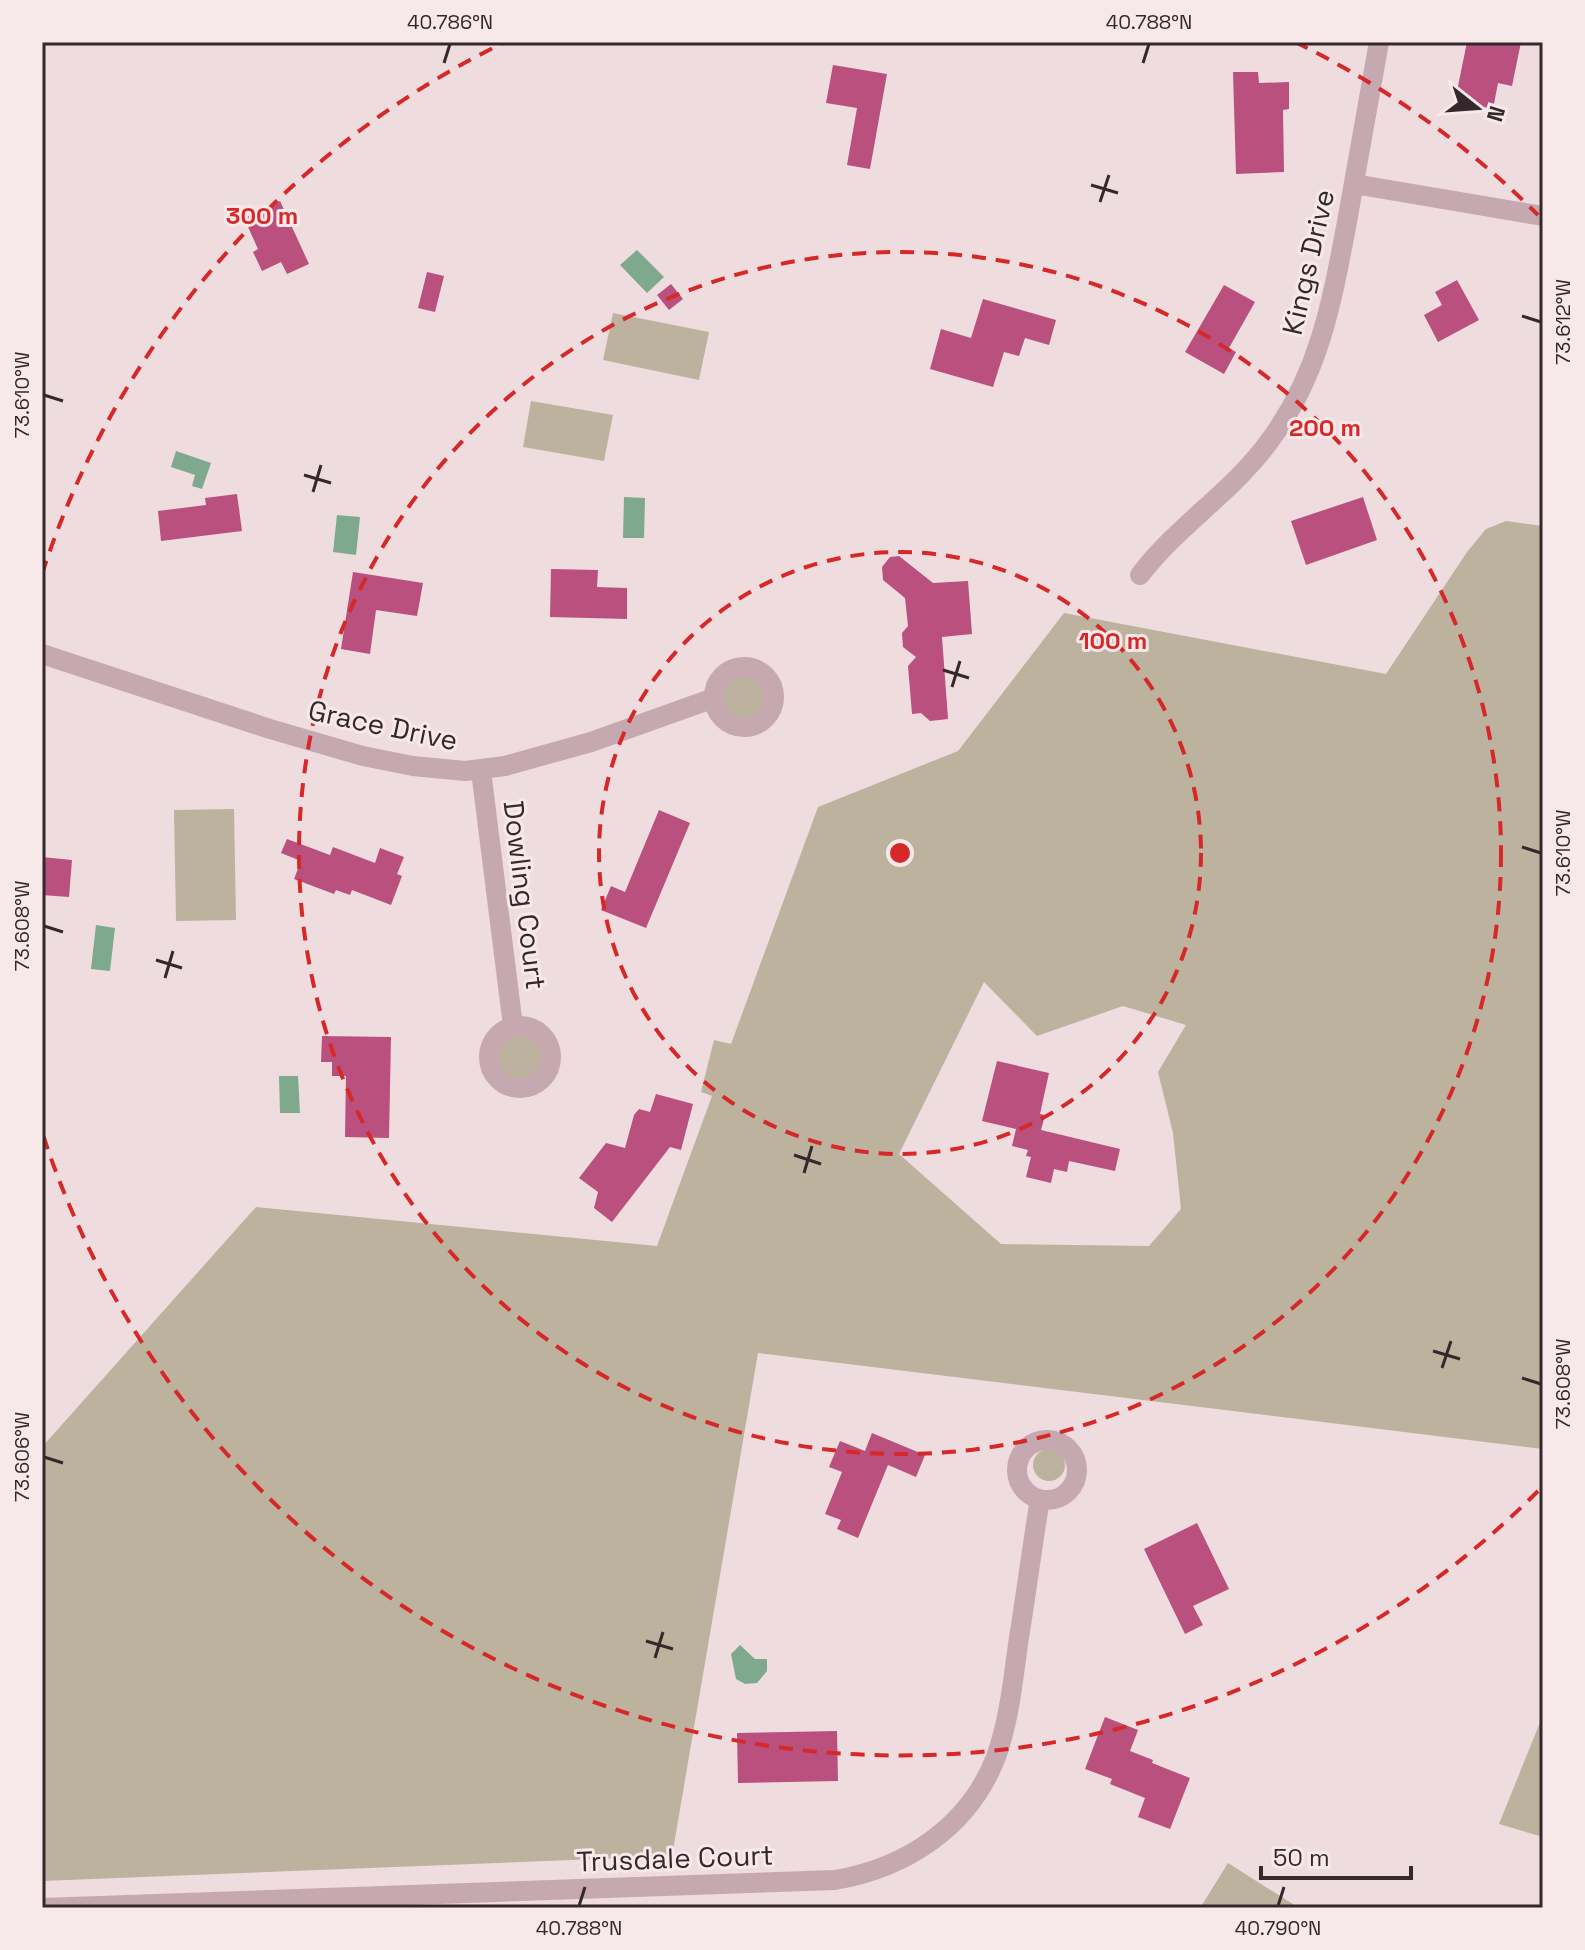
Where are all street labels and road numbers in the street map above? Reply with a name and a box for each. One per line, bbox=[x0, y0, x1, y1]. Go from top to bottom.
street label: Kings Drive bbox=[1274, 186, 1342, 338]
street label: Grace Drive bbox=[305, 692, 461, 758]
street label: Dowling Court bbox=[496, 799, 554, 991]
street label: Trusdale Court bbox=[576, 1837, 774, 1879]

